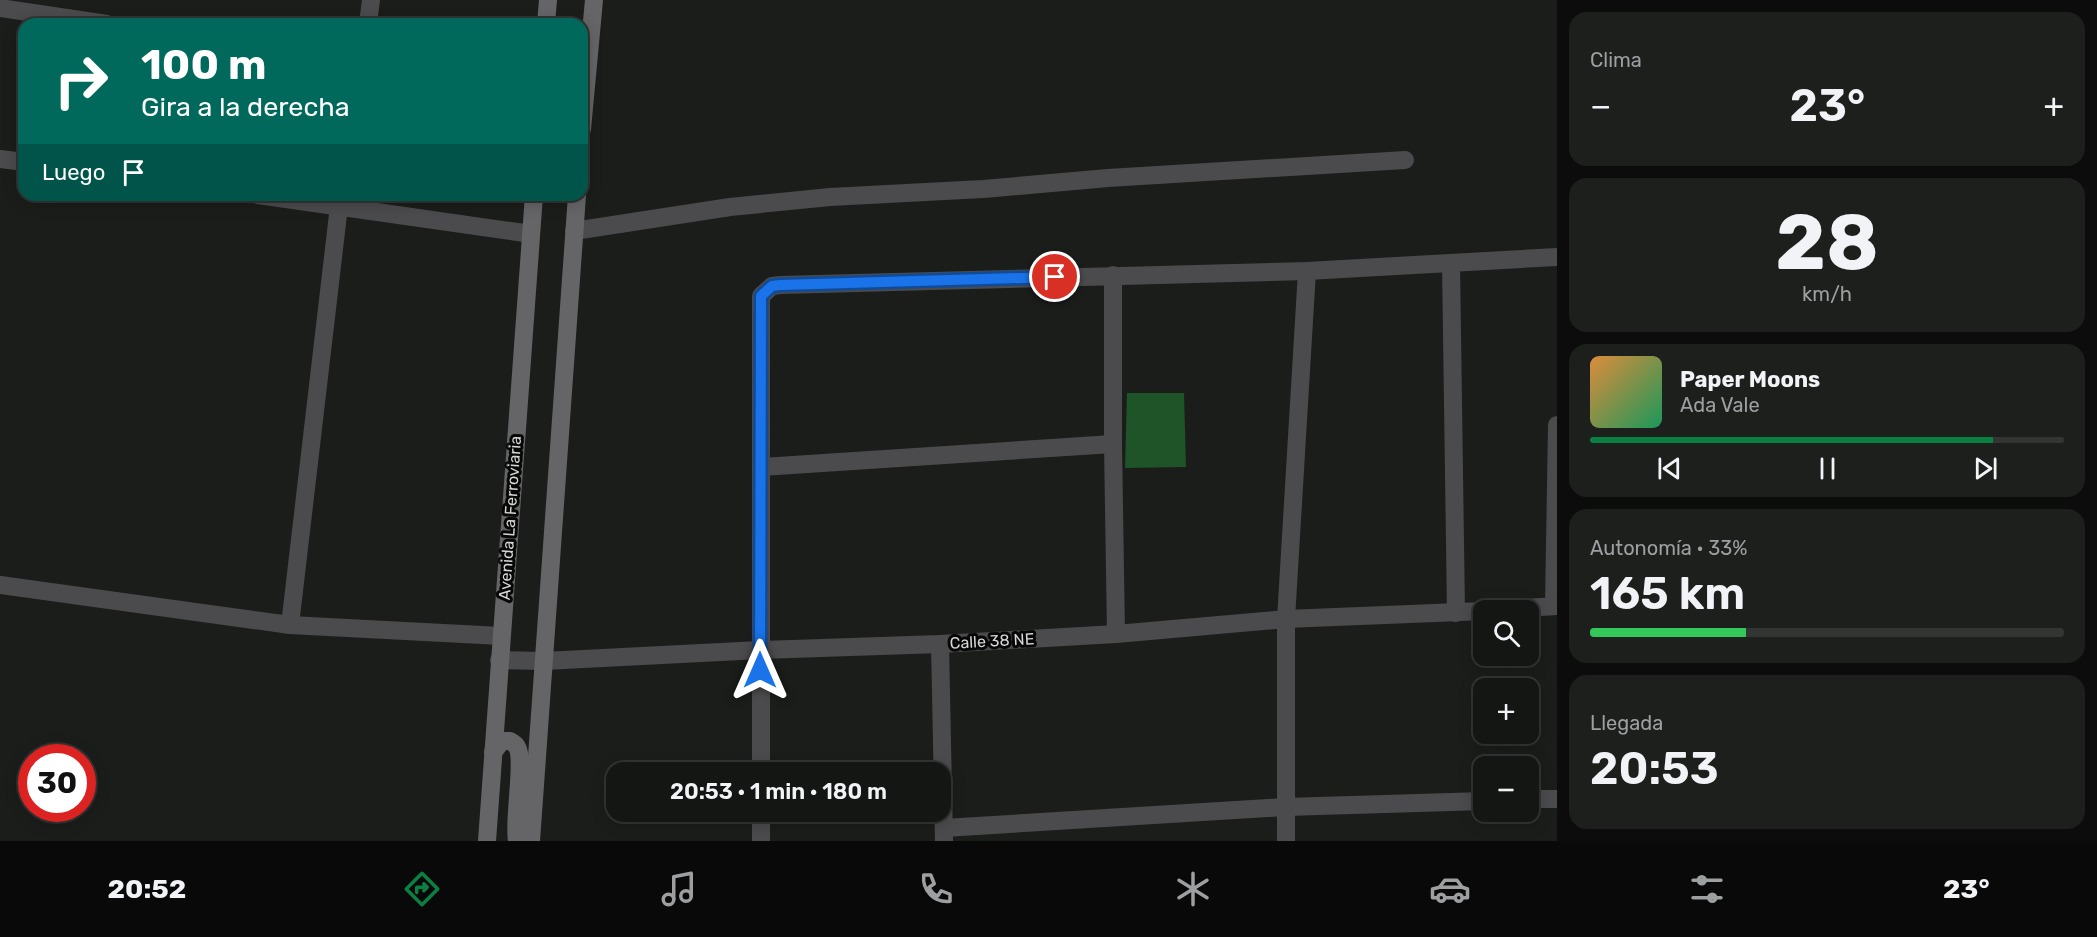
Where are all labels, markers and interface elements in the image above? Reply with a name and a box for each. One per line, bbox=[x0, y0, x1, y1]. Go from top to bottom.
text: 100 m bbox=[141, 40, 266, 90]
icon: right bbox=[42, 42, 120, 120]
text: Clima bbox=[1590, 48, 1642, 72]
text: 23° bbox=[1790, 79, 1865, 132]
text: − bbox=[1590, 86, 1611, 125]
text: + bbox=[2043, 86, 2064, 125]
text: Gira a la derecha bbox=[141, 91, 350, 123]
icon: arrive bbox=[117, 156, 150, 189]
text: Luego bbox=[42, 159, 105, 186]
text: 28 bbox=[1775, 196, 1879, 289]
pin bbox=[1029, 251, 1080, 302]
icon: arrive bbox=[1038, 260, 1071, 293]
text: km/h bbox=[1802, 282, 1852, 306]
text: Paper Moons bbox=[1680, 366, 1820, 393]
text: Ada Vale bbox=[1680, 393, 1760, 417]
street label: Avenida La Ferroviaria bbox=[495, 435, 525, 601]
icon: previous bbox=[1653, 452, 1686, 485]
icon: pause bbox=[1811, 452, 1844, 485]
icon: next bbox=[1969, 452, 2002, 485]
text: Autonomía · 33% bbox=[1590, 536, 1748, 560]
text: 165 km bbox=[1590, 567, 1745, 620]
map controls bbox=[1473, 600, 1539, 822]
button: search bbox=[1473, 600, 1539, 666]
street label: Calle 38 NE bbox=[949, 629, 1035, 653]
position arrow bbox=[728, 638, 792, 702]
button: + bbox=[1473, 678, 1539, 744]
text: Llegada bbox=[1590, 711, 1663, 735]
text: 20:53 bbox=[1590, 742, 1719, 795]
speed limit sign: 30 bbox=[18, 744, 96, 822]
button: − bbox=[1473, 756, 1539, 822]
text: 20:53 · 1 min · 180 m bbox=[670, 778, 887, 805]
icon: directions bbox=[401, 868, 443, 910]
icon: music bbox=[658, 868, 700, 910]
icon: phone bbox=[915, 868, 957, 910]
icon: climate bbox=[1172, 868, 1214, 910]
icon: car bbox=[1429, 868, 1471, 910]
icon: filters bbox=[1686, 868, 1728, 910]
text: 20:52 bbox=[107, 873, 186, 905]
text: 23° bbox=[1943, 873, 1990, 905]

